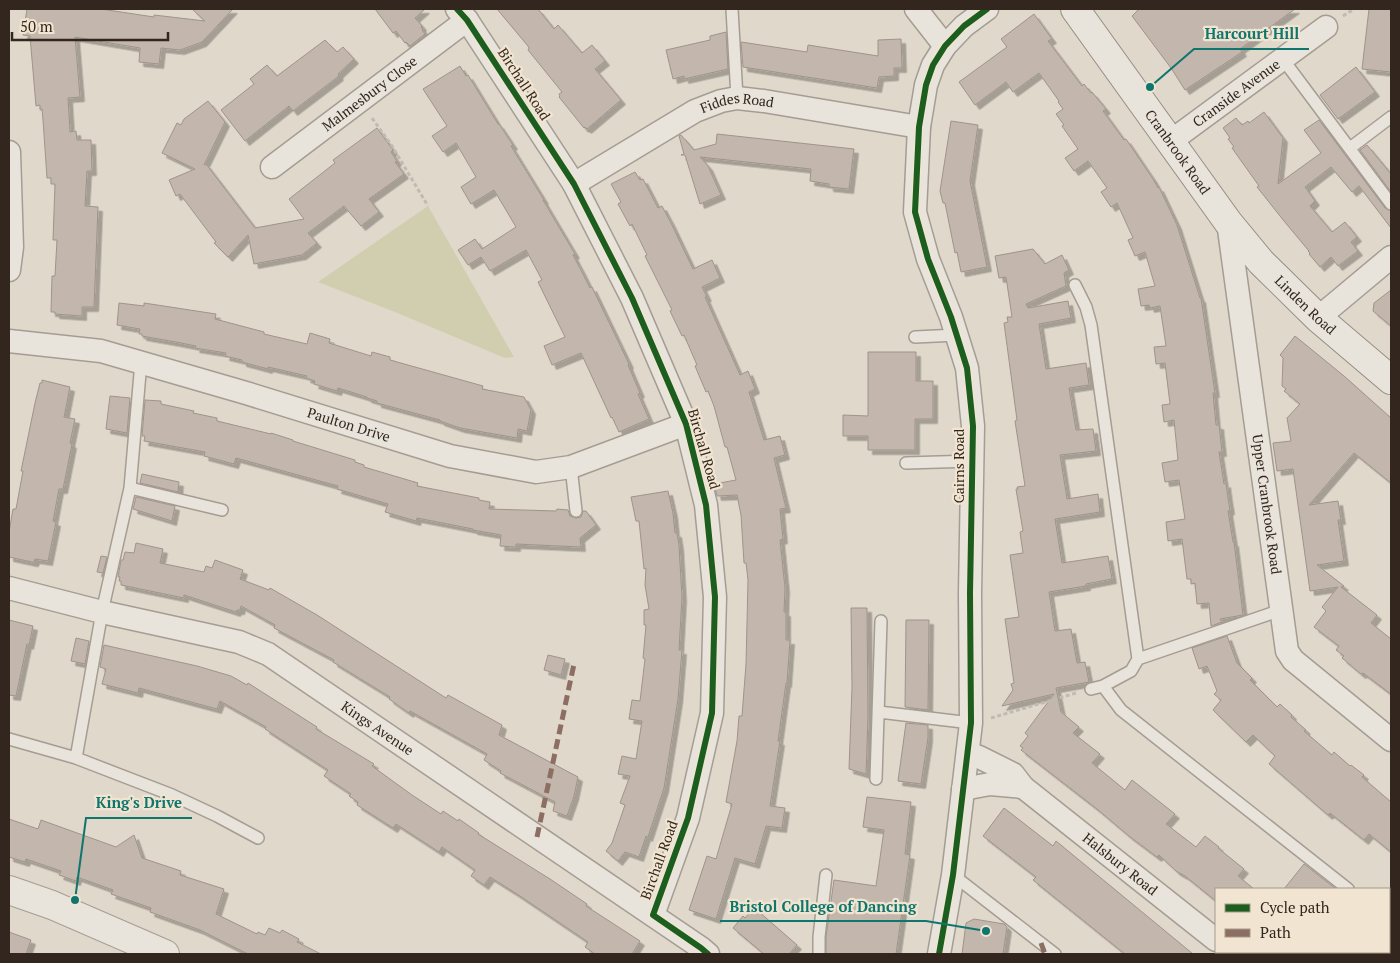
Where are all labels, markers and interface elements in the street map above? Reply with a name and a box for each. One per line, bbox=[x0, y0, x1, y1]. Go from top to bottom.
scale bar bbox=[12, 10, 169, 42]
text: 50 m bbox=[20, 16, 53, 36]
callout: Harcourt Hill bbox=[1194, 19, 1309, 49]
text: Harcourt Hill bbox=[1205, 23, 1299, 43]
street label: Birchall Road bbox=[494, 44, 555, 124]
street label: Malmesbury Close bbox=[318, 51, 421, 135]
street label: Cranside Avenue bbox=[1188, 54, 1283, 131]
street label: Fiddes Road bbox=[697, 88, 776, 117]
street label: Cranbrook Road bbox=[1141, 105, 1215, 198]
street label: Linden Road bbox=[1271, 271, 1341, 339]
street label: Paulton Drive bbox=[305, 403, 393, 446]
street label: Birchall Road bbox=[684, 406, 725, 492]
street label: Cairns Road bbox=[949, 428, 968, 503]
street label: Upper Cranbrook Road bbox=[1248, 433, 1286, 576]
street label: Kings Avenue bbox=[338, 696, 418, 759]
callout: King's Drive bbox=[86, 788, 192, 818]
text: King's Drive bbox=[96, 792, 182, 812]
street label: Birchall Road bbox=[635, 817, 682, 902]
street label: Halsbury Road bbox=[1079, 828, 1162, 899]
legend bbox=[1215, 888, 1390, 953]
callout: Bristol College of Dancing bbox=[720, 891, 926, 921]
text: Bristol College of Dancing bbox=[730, 896, 917, 916]
text: Cycle path bbox=[1260, 897, 1330, 917]
text: Path bbox=[1260, 922, 1291, 942]

